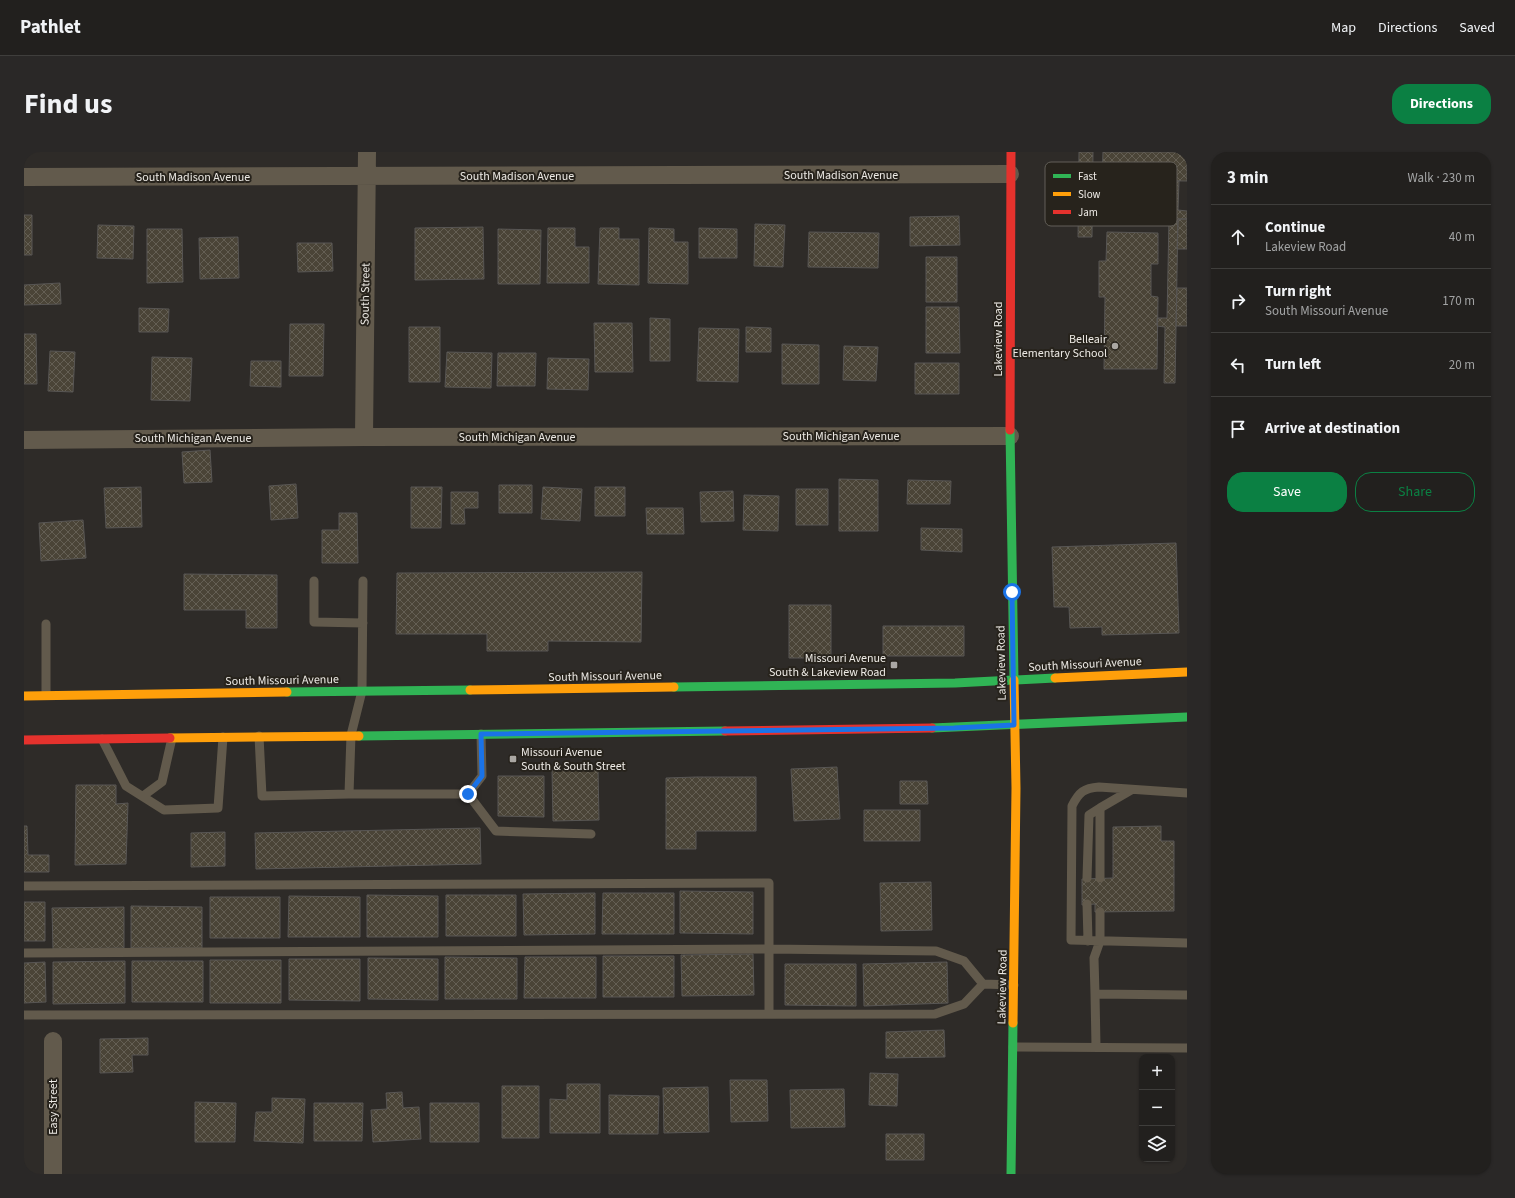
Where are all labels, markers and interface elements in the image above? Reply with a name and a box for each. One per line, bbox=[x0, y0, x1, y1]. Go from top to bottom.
text: Pathlet bbox=[20, 14, 81, 41]
text: Map bbox=[1331, 18, 1356, 38]
text: Directions bbox=[1378, 18, 1437, 38]
text: Saved bbox=[1459, 18, 1495, 38]
text: Find us bbox=[24, 84, 112, 124]
button: Directions bbox=[1392, 84, 1491, 124]
legend bbox=[1045, 162, 1177, 226]
text: 3 min bbox=[1227, 166, 1268, 190]
street label: South Madison Avenue bbox=[784, 167, 898, 184]
street label: South Madison Avenue bbox=[460, 168, 574, 185]
street label: South Madison Avenue bbox=[136, 169, 250, 186]
text: Fast bbox=[1078, 169, 1097, 184]
text: Walk · 230 m bbox=[1407, 169, 1475, 187]
text: Slow bbox=[1078, 187, 1101, 202]
text: Jam bbox=[1078, 205, 1098, 220]
text: Continue bbox=[1265, 217, 1325, 238]
icon: ahead bbox=[1227, 226, 1249, 248]
text: 40 m bbox=[1449, 228, 1475, 246]
text: Lakeview Road bbox=[1265, 238, 1346, 256]
street label: South Street bbox=[356, 263, 375, 325]
text: Turn right bbox=[1265, 281, 1331, 302]
icon: right bbox=[1227, 290, 1249, 312]
text: 170 m bbox=[1442, 292, 1475, 310]
street label: Lakeview Road bbox=[990, 302, 1007, 376]
text: South Missouri Avenue bbox=[1265, 302, 1388, 320]
place label: Belleair Elementary School bbox=[1012, 331, 1108, 362]
marker: Belleair Elementary School bbox=[1110, 341, 1120, 351]
icon: left bbox=[1227, 354, 1249, 376]
text: Turn left bbox=[1265, 354, 1321, 375]
text: 20 m bbox=[1449, 356, 1475, 374]
icon: arrive bbox=[1227, 418, 1249, 440]
text: Arrive at destination bbox=[1265, 418, 1400, 439]
street label: South Michigan Avenue bbox=[783, 428, 899, 445]
street label: South Michigan Avenue bbox=[459, 429, 575, 446]
street label: South Michigan Avenue bbox=[135, 430, 251, 447]
button: Save bbox=[1227, 472, 1347, 512]
button: Share bbox=[1355, 472, 1475, 512]
route start bbox=[1003, 583, 1021, 601]
street label: Lakeview Road bbox=[992, 625, 1011, 701]
place label: Missouri Avenue South & Lakeview Road bbox=[769, 650, 886, 681]
street label: South Missouri Avenue bbox=[1028, 653, 1142, 676]
marker: Missouri Avenue South & Lakeview Road bbox=[889, 660, 899, 670]
street label: South Missouri Avenue bbox=[548, 667, 662, 686]
street label: South Missouri Avenue bbox=[225, 671, 339, 690]
place label: Missouri Avenue South & South Street bbox=[521, 744, 626, 775]
marker: Missouri Avenue South & South Street bbox=[508, 754, 518, 764]
route end bbox=[459, 785, 477, 803]
street label: Lakeview Road bbox=[993, 949, 1012, 1025]
map controls bbox=[1139, 1054, 1175, 1162]
button: + bbox=[1139, 1054, 1175, 1090]
street label: Easy Street bbox=[45, 1079, 62, 1135]
button: − bbox=[1139, 1090, 1175, 1126]
button: layers bbox=[1139, 1126, 1175, 1162]

